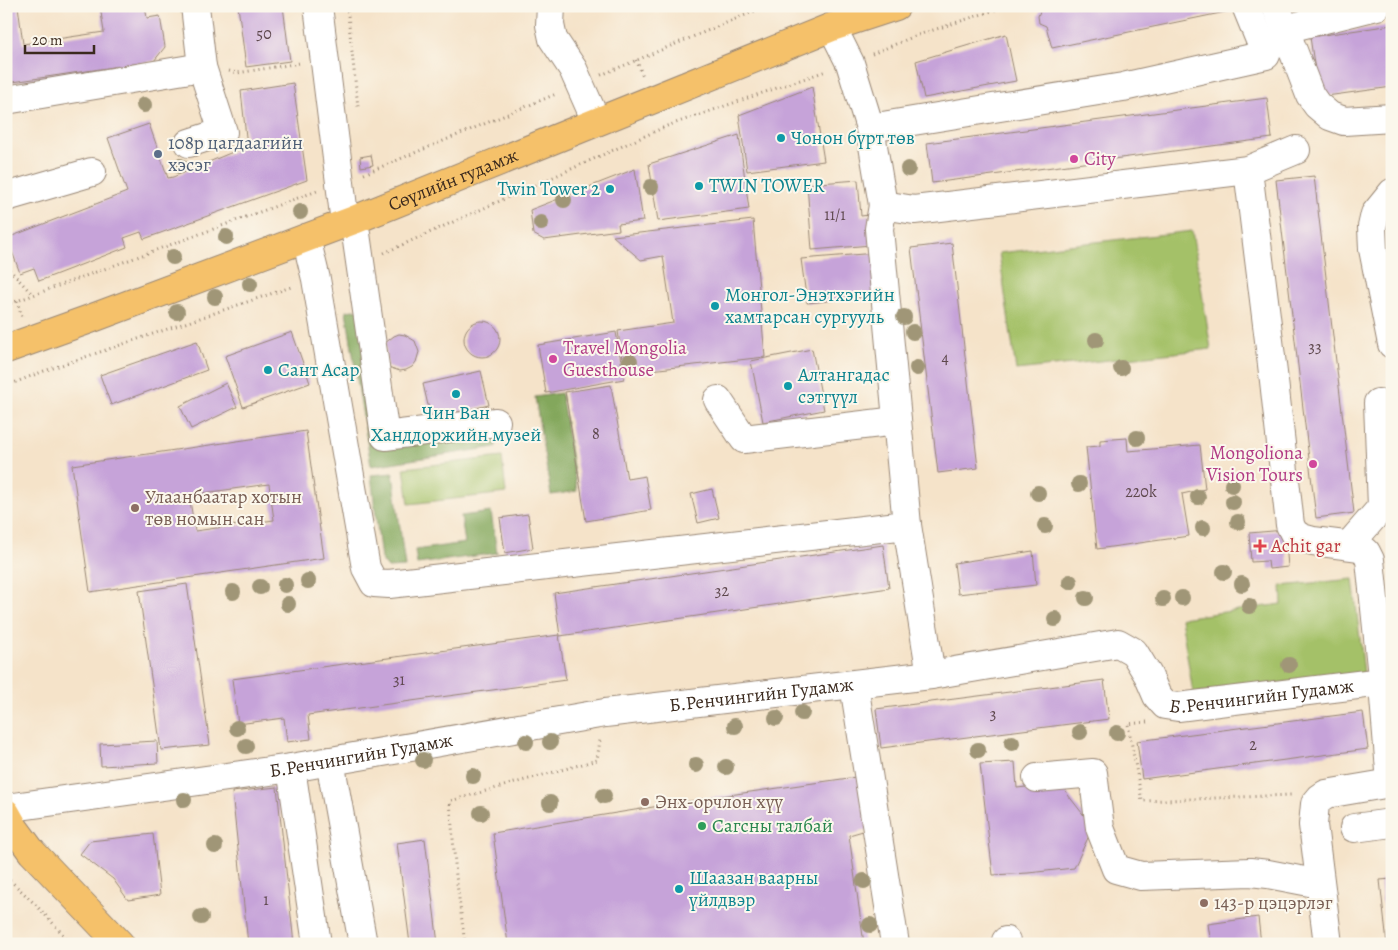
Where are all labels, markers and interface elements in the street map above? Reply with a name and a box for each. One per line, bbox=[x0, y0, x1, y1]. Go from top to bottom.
scale bar bbox=[25, 22, 94, 54]
house number: 50 bbox=[256, 23, 272, 45]
text: 20 m bbox=[32, 30, 63, 50]
place label: Чонон бүрт төв bbox=[791, 125, 915, 151]
place label: 108р цагдаагийн хэсэг bbox=[168, 130, 303, 178]
marker: Чонон бүрт төв bbox=[775, 132, 787, 144]
street label: Сөүлийн гудамж bbox=[384, 142, 522, 218]
place label: City bbox=[1084, 146, 1116, 172]
marker: 108р цагдаагийн хэсэг bbox=[152, 148, 164, 160]
marker: City bbox=[1068, 153, 1080, 165]
place label: TWIN TOWER bbox=[709, 173, 825, 199]
place label: Twin Tower 2 bbox=[498, 176, 600, 202]
marker: TWIN TOWER bbox=[693, 180, 705, 192]
marker: Twin Tower 2 bbox=[604, 183, 616, 195]
house number: 11/1 bbox=[824, 204, 846, 226]
place label: Монгол-Энэтхэгийн хамтарсан сургууль bbox=[725, 282, 895, 330]
marker: Монгол-Энэтхэгийн хамтарсан сургууль bbox=[709, 300, 721, 312]
place label: Travel Mongolia Guesthouse bbox=[563, 335, 687, 383]
house number: 33 bbox=[1308, 336, 1322, 358]
house number: 4 bbox=[941, 347, 949, 369]
marker: Travel Mongolia Guesthouse bbox=[547, 353, 559, 365]
place label: Сант Асар bbox=[278, 357, 360, 383]
place label: Алтангадас сэтгүүл bbox=[797, 362, 890, 410]
marker: Сант Асар bbox=[262, 364, 274, 376]
marker: Алтангадас сэтгүүл bbox=[782, 380, 794, 392]
marker: Чин Ван Ханддоржийн музей bbox=[450, 388, 462, 400]
place label: Чин Ван Ханддоржийн музей bbox=[371, 400, 541, 448]
house number: 8 bbox=[592, 423, 600, 445]
place label: Mongoliona Vision Tours bbox=[1205, 440, 1303, 488]
marker: Mongoliona Vision Tours bbox=[1307, 458, 1319, 470]
house number: 220k bbox=[1125, 481, 1157, 503]
place label: Улаанбаатар хотын төв номын сан bbox=[145, 484, 302, 532]
marker: Улаанбаатар хотын төв номын сан bbox=[129, 502, 141, 514]
place label: Achit gar bbox=[1270, 533, 1341, 559]
marker: Achit gar bbox=[1253, 539, 1267, 553]
house number: 32 bbox=[715, 580, 730, 602]
house number: 31 bbox=[393, 669, 406, 691]
street label: Б.Ренчингийн Гудамж bbox=[668, 671, 855, 718]
street label: Б.Ренчингийн Гудамж bbox=[1168, 673, 1355, 720]
house number: 3 bbox=[990, 703, 996, 725]
street label: Б.Ренчингийн Гудамж bbox=[268, 727, 455, 784]
house number: 2 bbox=[1249, 734, 1257, 756]
place label: Энх-орчлон хүү bbox=[655, 789, 783, 815]
marker: Энх-орчлон хүү bbox=[639, 796, 651, 808]
place label: Сагсны талбай bbox=[712, 813, 833, 839]
marker: Сагсны талбай bbox=[696, 820, 708, 832]
place label: Шаазан ваарны үйлдвэр bbox=[688, 865, 818, 913]
marker: Шаазан ваарны үйлдвэр bbox=[673, 883, 685, 895]
house number: 1 bbox=[263, 889, 269, 911]
place label: 143-р цэцэрлэг bbox=[1214, 890, 1333, 916]
marker: 143-р цэцэрлэг bbox=[1198, 897, 1210, 909]

